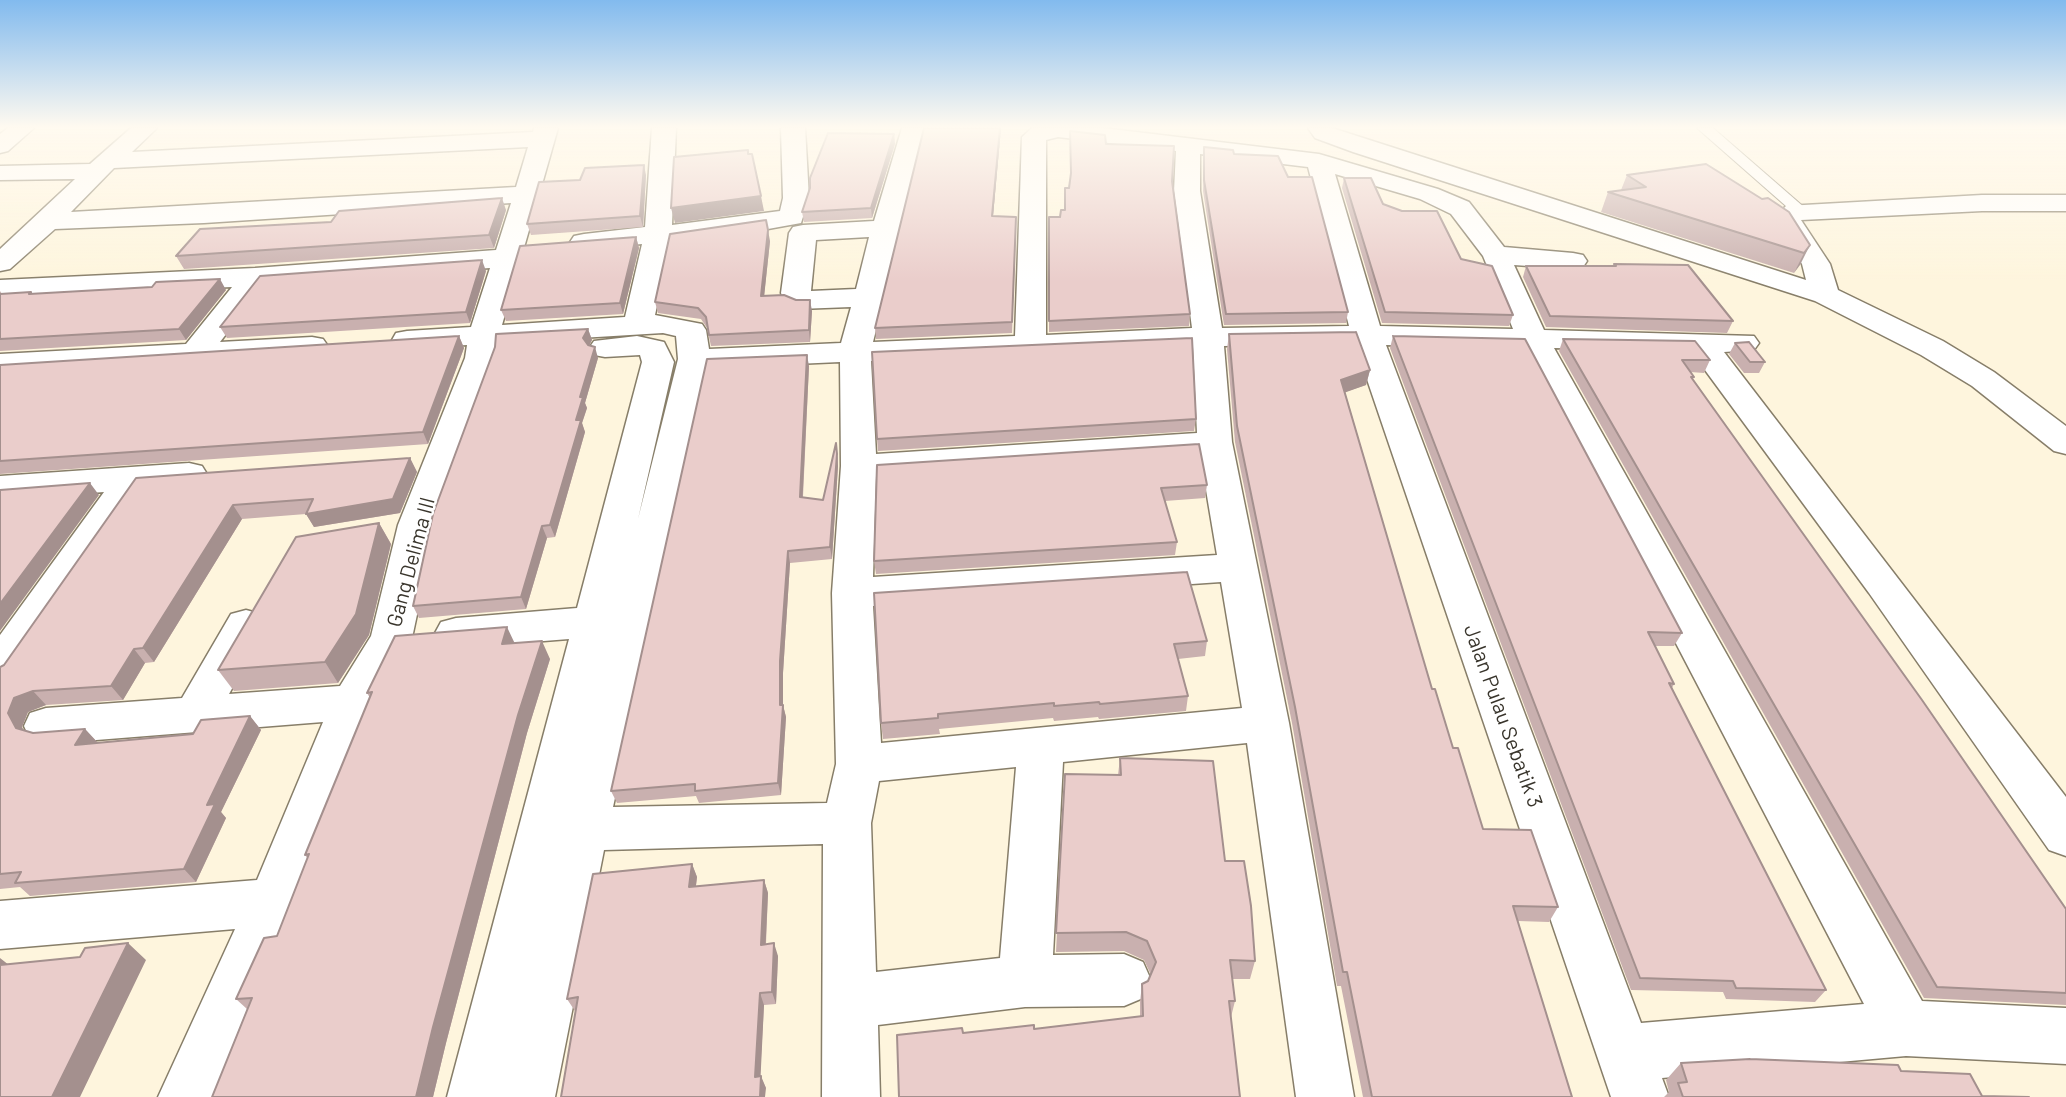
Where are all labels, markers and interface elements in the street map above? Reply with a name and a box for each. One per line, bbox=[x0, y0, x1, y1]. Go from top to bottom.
street label: Gang Delima III bbox=[382, 494, 440, 630]
street label: Jalan Pulau Sebatik 3 bbox=[1458, 621, 1548, 811]

